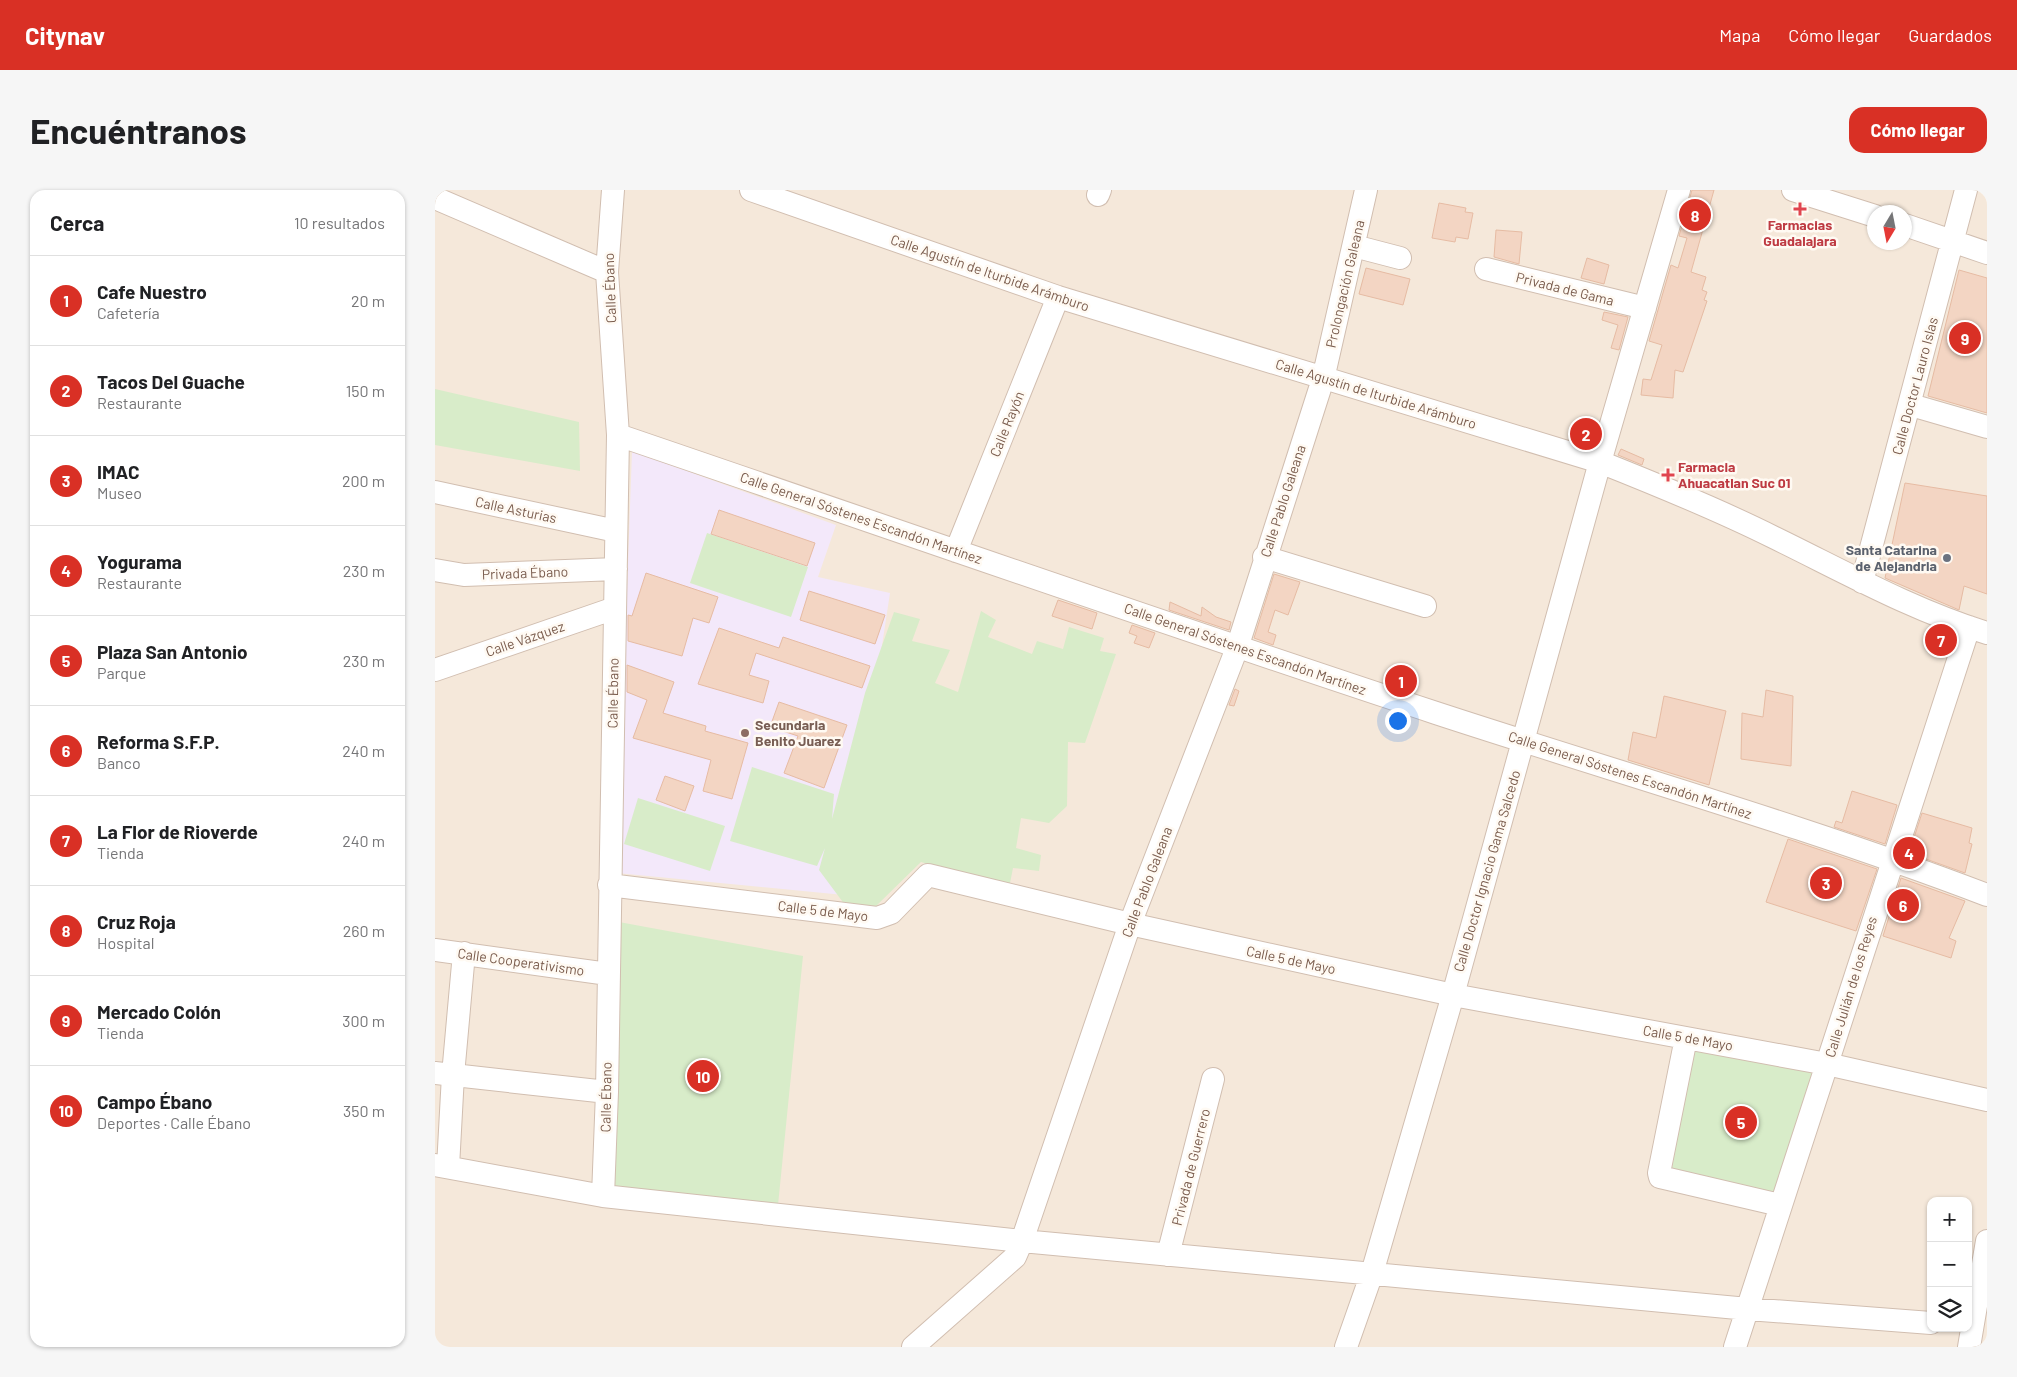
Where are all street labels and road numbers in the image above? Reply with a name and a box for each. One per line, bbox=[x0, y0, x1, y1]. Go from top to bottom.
street label: Prolongación Galeana bbox=[1322, 218, 1368, 350]
street label: Calle Agustín de Iturbide Arámburo bbox=[889, 230, 1092, 315]
street label: Calle Ébano bbox=[600, 252, 619, 324]
street label: Privada de Gama bbox=[1514, 268, 1616, 309]
street label: Calle Doctor Lauro Islas bbox=[1888, 315, 1941, 457]
street label: Calle Agustín de Iturbide Arámburo bbox=[1274, 355, 1479, 432]
street label: Calle Rayón bbox=[986, 389, 1027, 459]
street label: Calle Pablo Galeana bbox=[1256, 443, 1309, 559]
street label: Calle General Sóstenes Escandón Martínez bbox=[738, 468, 984, 567]
street label: Calle Asturias bbox=[474, 493, 559, 526]
street label: Privada Ébano bbox=[481, 562, 569, 583]
street label: Calle General Sóstenes Escandón Martínez bbox=[1122, 599, 1368, 698]
street label: Calle Vázquez bbox=[483, 617, 566, 660]
street label: Calle Ébano bbox=[603, 658, 622, 728]
street label: Calle General Sóstenes Escandón Martínez bbox=[1506, 727, 1754, 822]
street label: Calle Doctor Ignacio Gama Salcedo bbox=[1450, 768, 1523, 974]
street label: Calle Pablo Galeana bbox=[1118, 824, 1175, 940]
street label: Calle 5 de Mayo bbox=[777, 897, 869, 924]
street label: Calle Julián de los Reyes bbox=[1821, 914, 1880, 1059]
street label: Calle 5 de Mayo bbox=[1245, 942, 1337, 977]
street label: Calle Cooperativismo bbox=[457, 944, 586, 979]
street label: Calle 5 de Mayo bbox=[1642, 1021, 1734, 1054]
street label: Calle Ébano bbox=[596, 1062, 615, 1132]
street label: Privada de Guerrero bbox=[1168, 1107, 1213, 1227]

